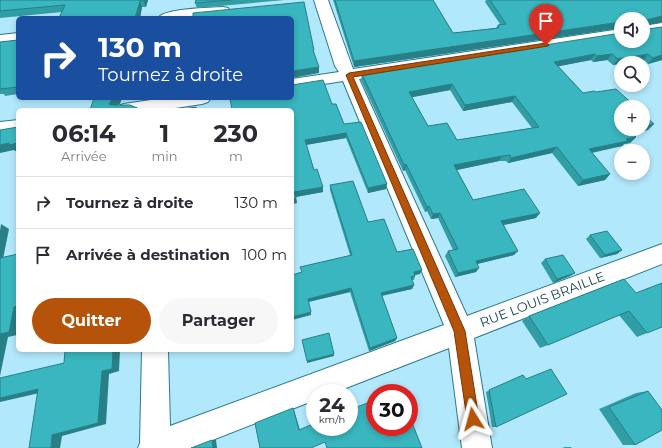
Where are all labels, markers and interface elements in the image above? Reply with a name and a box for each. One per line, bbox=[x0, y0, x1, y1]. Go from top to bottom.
pin bbox=[529, 4, 563, 45]
icon: arrive bbox=[535, 10, 557, 32]
map controls bbox=[614, 12, 650, 180]
button: sound bbox=[614, 12, 650, 48]
text: 130 m bbox=[98, 30, 182, 64]
icon: right bbox=[32, 32, 84, 84]
button: search bbox=[614, 56, 650, 92]
text: Tournez à droite bbox=[98, 64, 243, 86]
button: + bbox=[614, 100, 650, 136]
text: 06:14 bbox=[52, 119, 116, 148]
text: 1 bbox=[160, 119, 169, 148]
text: 230 bbox=[213, 119, 258, 148]
button: − bbox=[614, 144, 650, 180]
text: Arrivée bbox=[61, 148, 107, 164]
text: min bbox=[152, 148, 178, 164]
text: m bbox=[229, 148, 243, 164]
icon: right bbox=[32, 192, 54, 214]
text: Tournez à droite bbox=[66, 193, 194, 212]
text: 130 m bbox=[234, 193, 278, 212]
icon: arrive bbox=[32, 244, 54, 266]
text: Arrivée à destination bbox=[66, 245, 230, 264]
text: 100 m bbox=[242, 245, 287, 264]
street label: RUE LOUIS BRAILLE bbox=[477, 268, 607, 330]
button: Quitter bbox=[32, 298, 151, 344]
button: Partager bbox=[159, 298, 278, 344]
speed limit sign: 30 bbox=[366, 384, 418, 436]
text: 24 bbox=[319, 393, 345, 417]
position arrow bbox=[452, 398, 494, 440]
text: km/h bbox=[319, 413, 345, 426]

